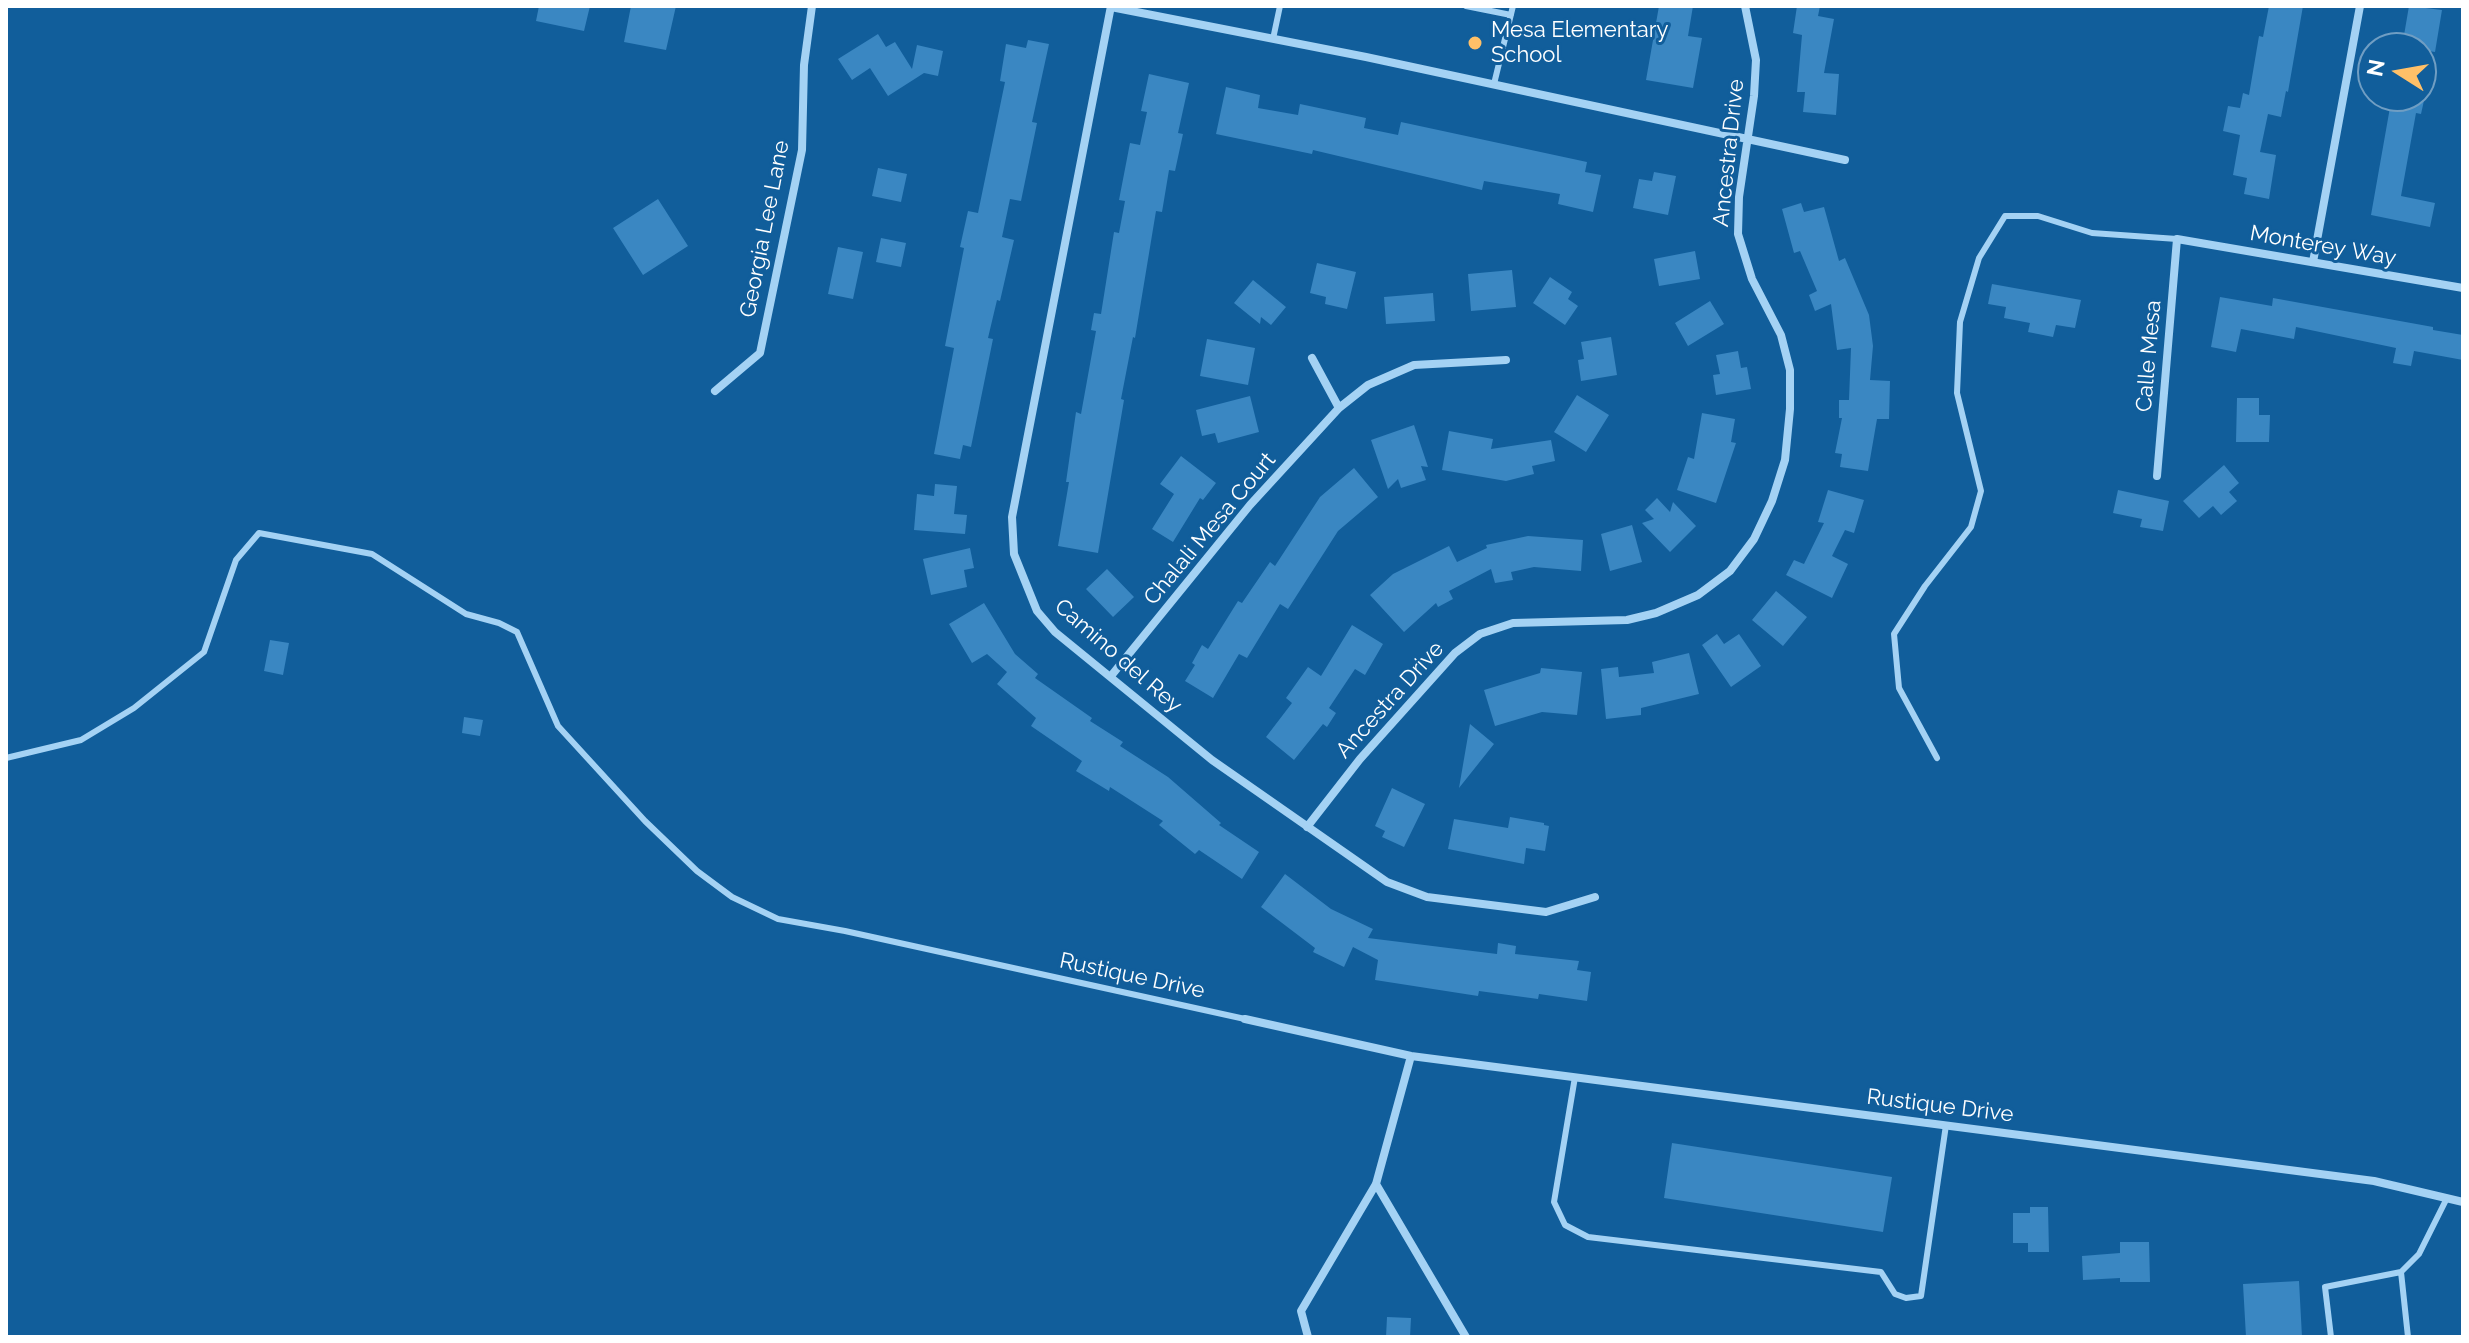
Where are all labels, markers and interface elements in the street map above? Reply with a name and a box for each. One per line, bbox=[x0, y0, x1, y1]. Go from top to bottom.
place label: Mesa Elementary School bbox=[1491, 17, 1668, 68]
north arrow bbox=[2357, 32, 2437, 112]
marker: Mesa Elementary School bbox=[1466, 34, 1484, 52]
text: N bbox=[2361, 57, 2390, 79]
street label: Ancestra Drive bbox=[1708, 78, 1750, 228]
street label: Georgia Lee Lane bbox=[735, 138, 795, 320]
street label: Monterey Way bbox=[2248, 220, 2398, 272]
street label: Calle Mesa bbox=[2131, 299, 2167, 413]
street label: Chalali Mesa Court bbox=[1139, 447, 1281, 611]
street label: Camino del Rey bbox=[1049, 593, 1187, 719]
street label: Ancestra Drive bbox=[1331, 636, 1449, 764]
street label: Rustique Drive bbox=[1057, 948, 1207, 1004]
street label: Rustique Drive bbox=[1865, 1084, 2015, 1128]

